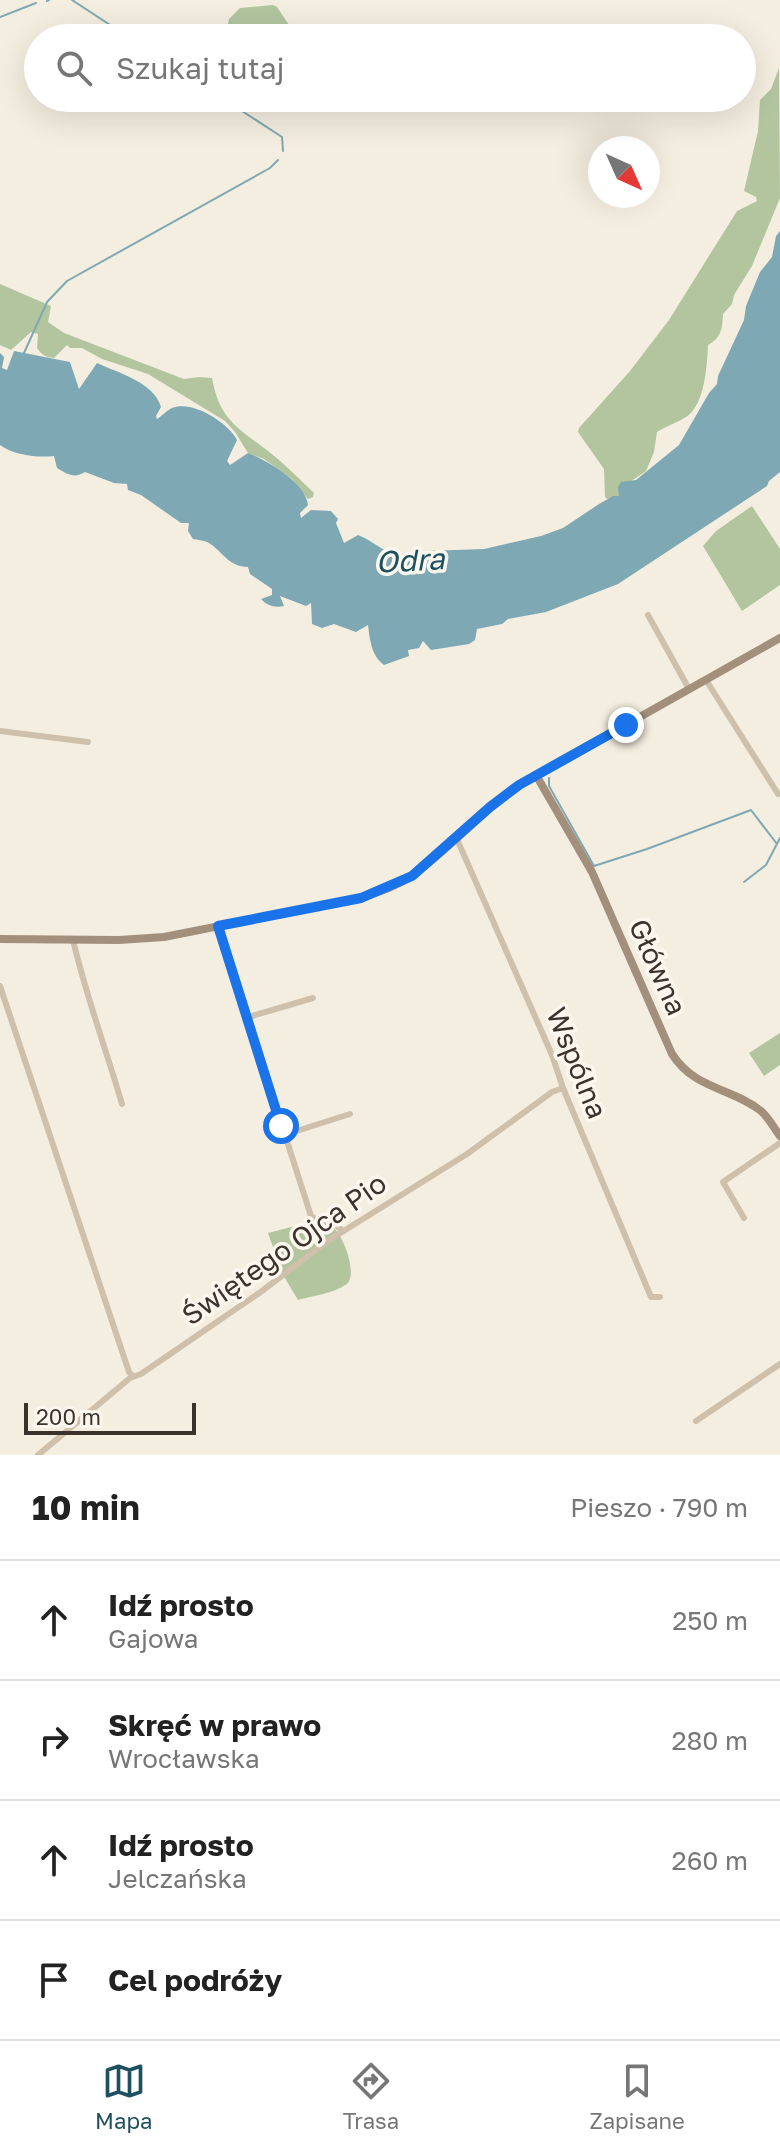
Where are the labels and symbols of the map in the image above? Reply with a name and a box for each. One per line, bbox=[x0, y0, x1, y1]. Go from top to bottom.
north arrow bbox=[588, 136, 660, 208]
water label: Odra bbox=[375, 540, 446, 580]
route end bbox=[608, 707, 644, 743]
street label: Główna bbox=[623, 914, 694, 1020]
street label: Wspólna bbox=[540, 1002, 615, 1123]
route start bbox=[263, 1108, 299, 1144]
street label: Świętego Ojca Pio bbox=[175, 1166, 392, 1331]
scale bar bbox=[24, 1399, 196, 1435]

